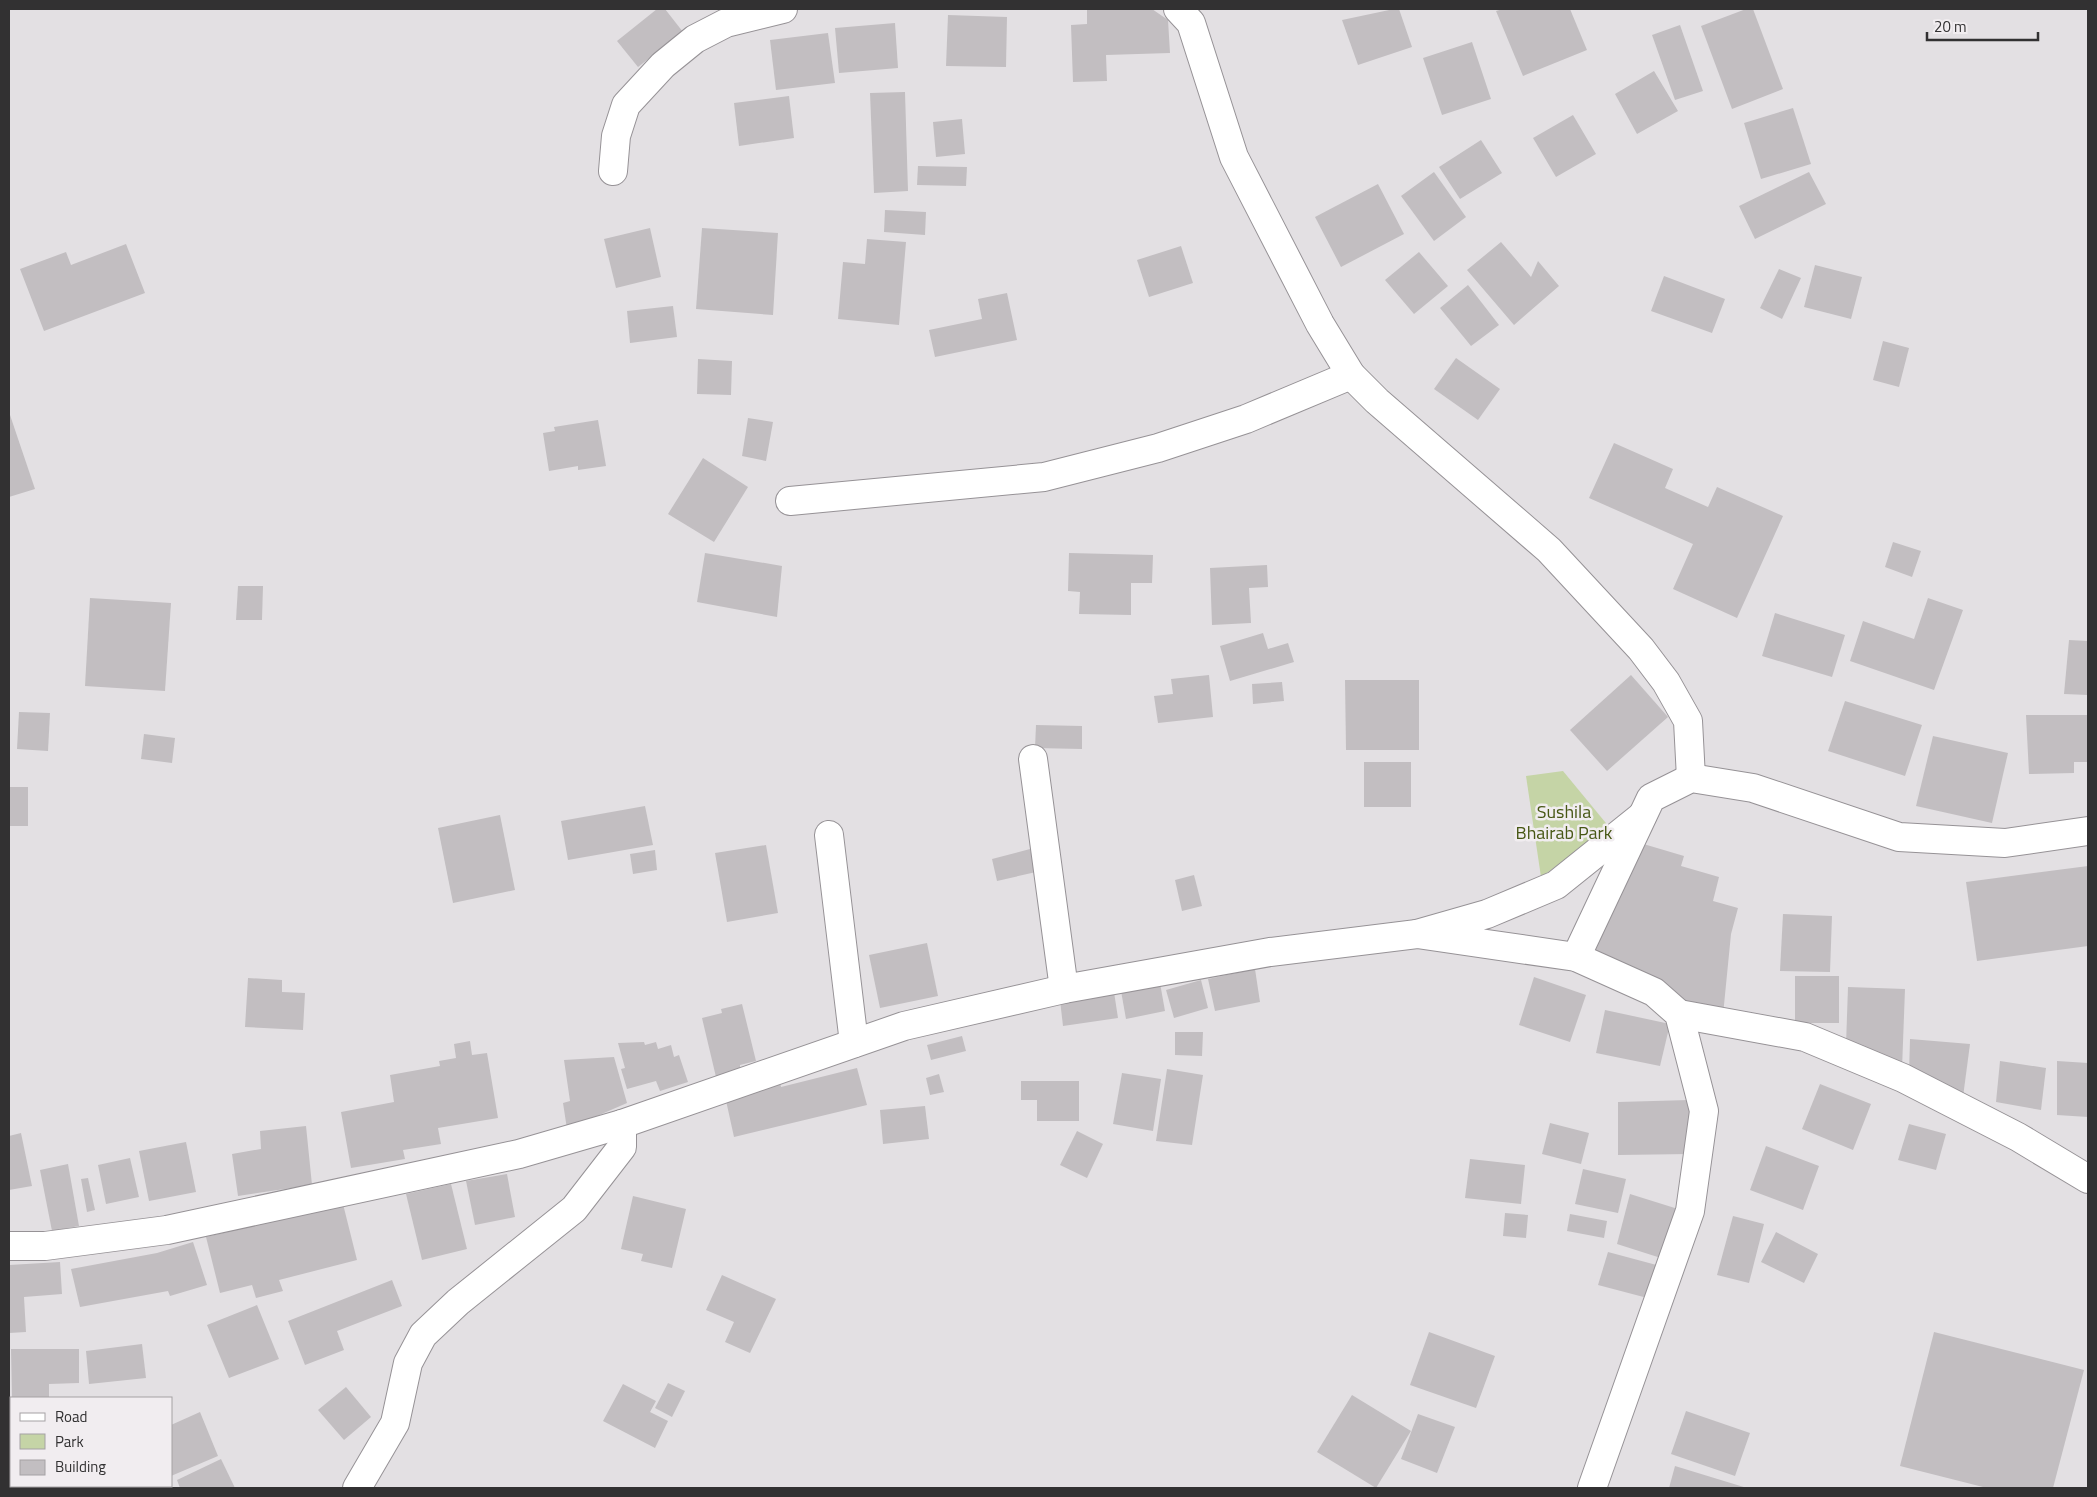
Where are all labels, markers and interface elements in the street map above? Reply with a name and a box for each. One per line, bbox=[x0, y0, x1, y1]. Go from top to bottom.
scale bar bbox=[1927, 10, 2038, 42]
text: 20 m bbox=[1934, 15, 1967, 38]
park label: Sushila Bhairab Park bbox=[1516, 798, 1613, 846]
legend bbox=[10, 1397, 172, 1487]
text: Road bbox=[55, 1405, 87, 1428]
text: Park bbox=[55, 1430, 84, 1453]
text: Building bbox=[55, 1455, 106, 1478]

